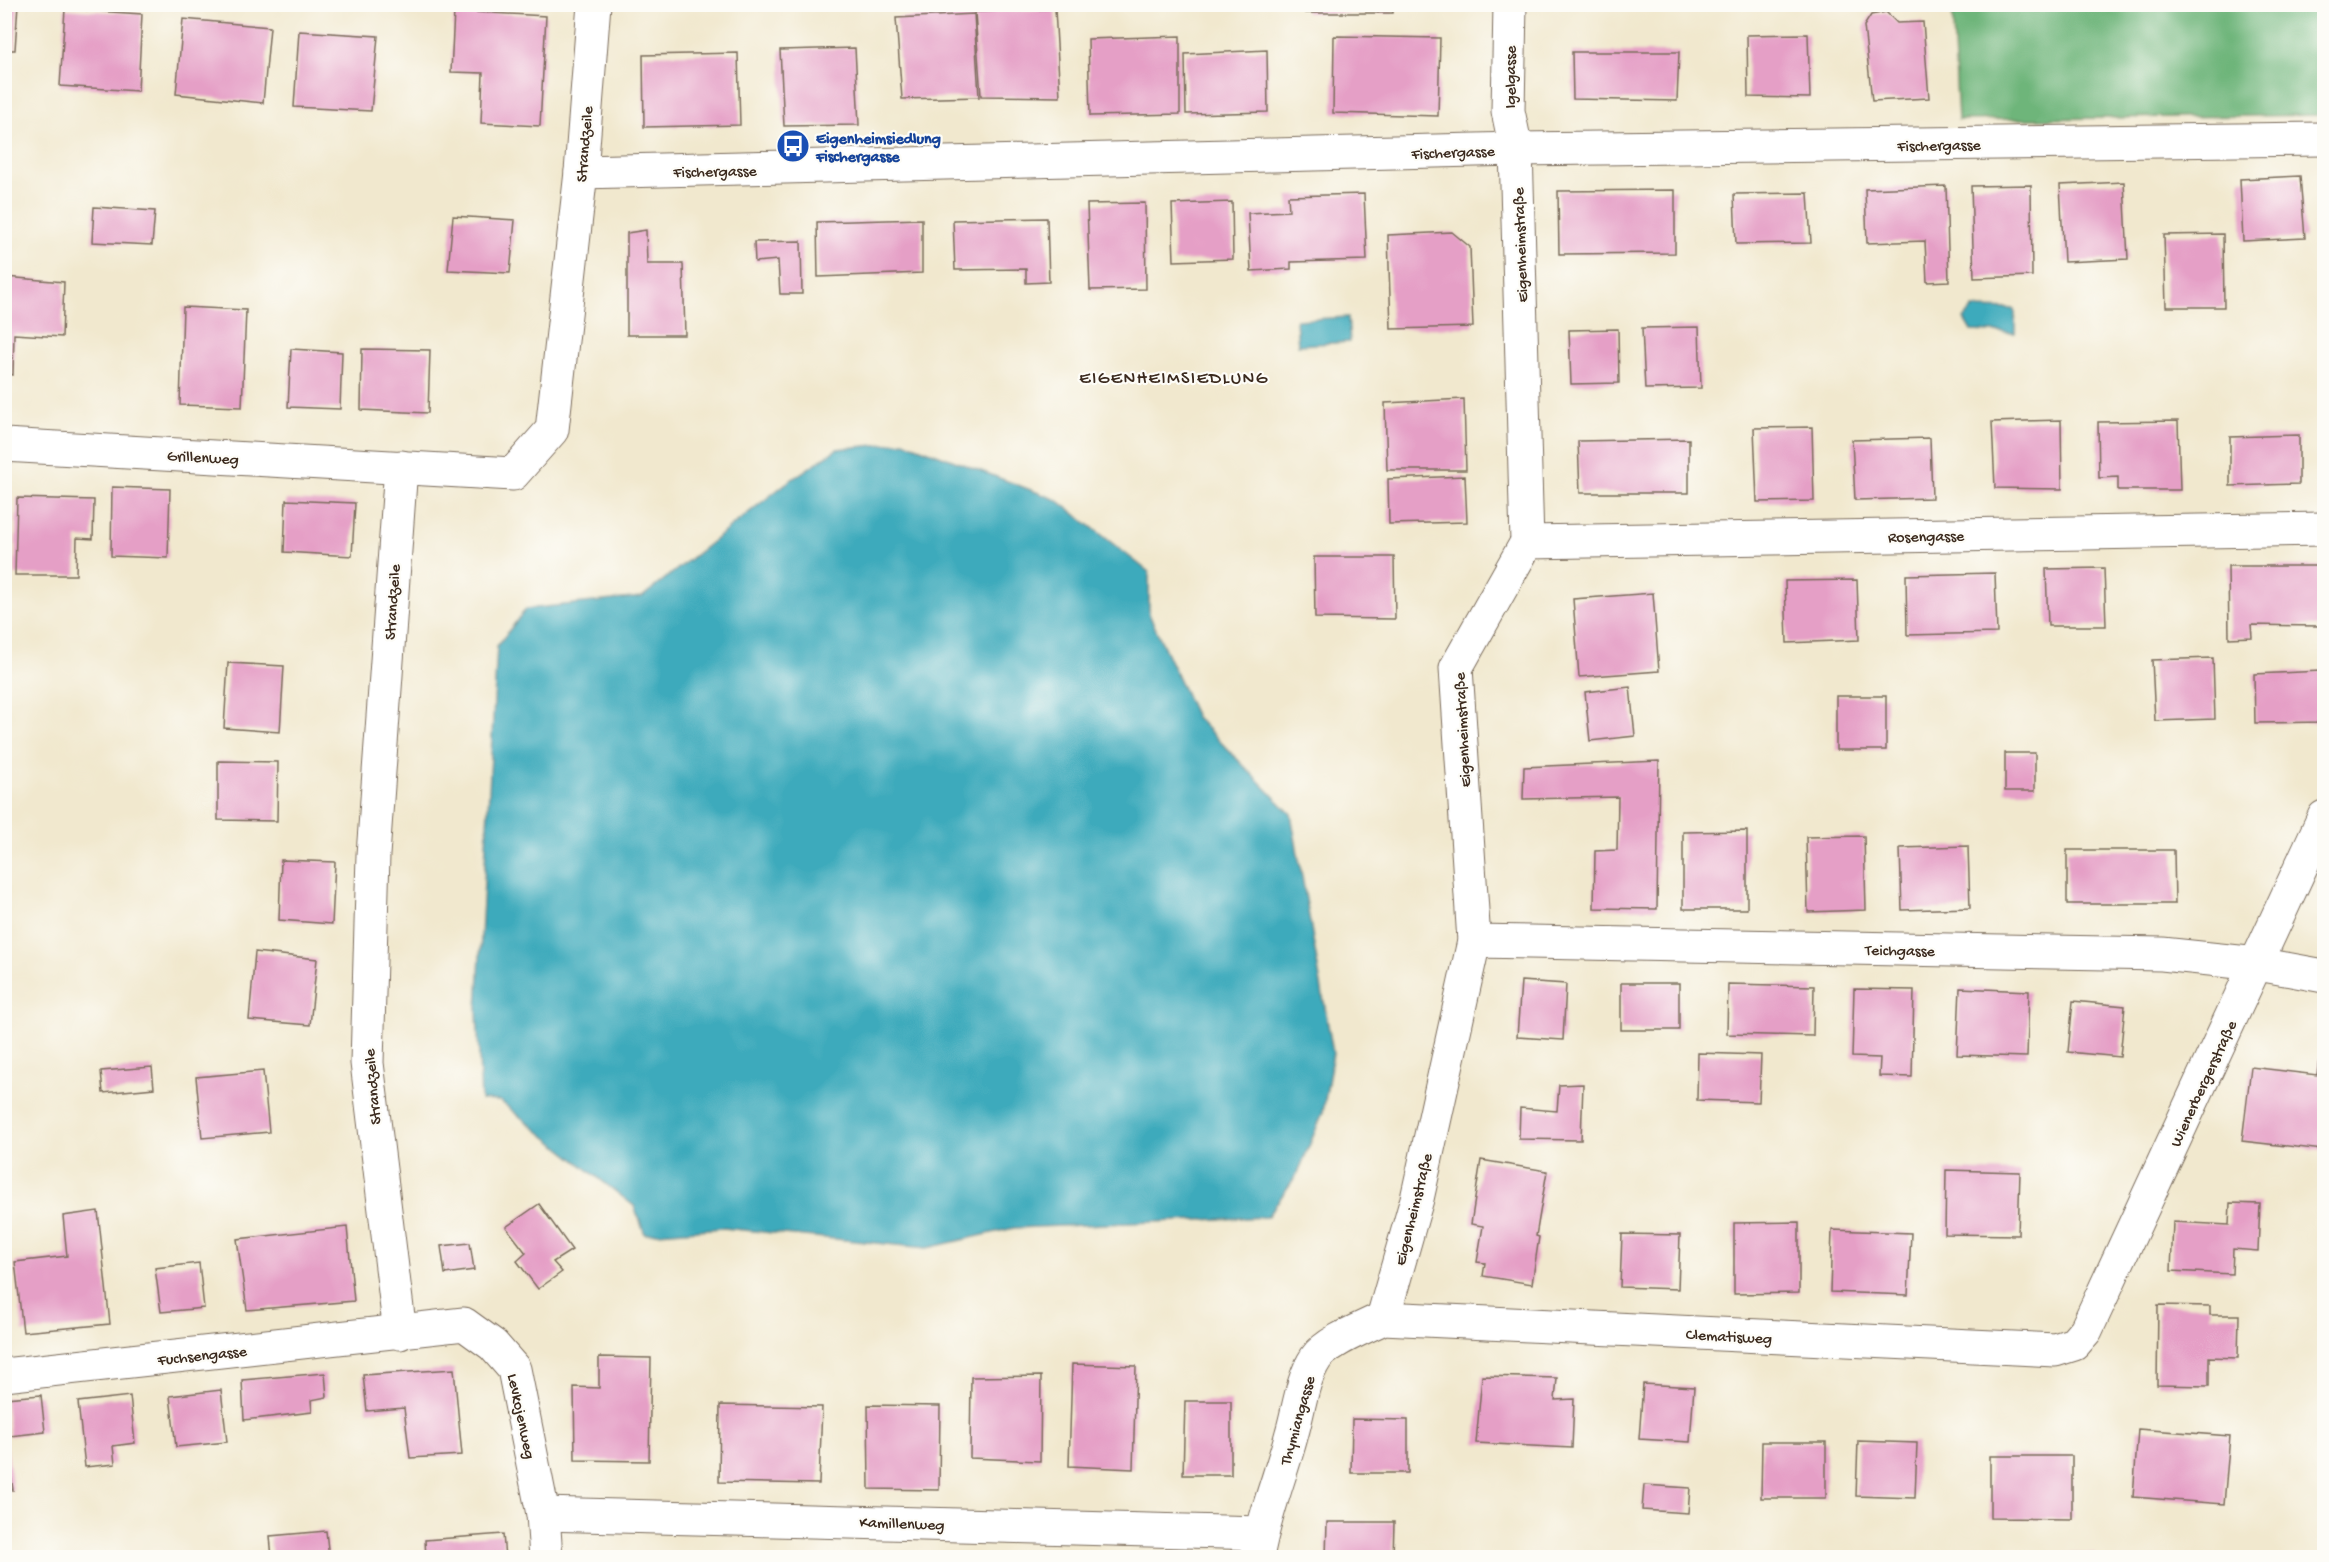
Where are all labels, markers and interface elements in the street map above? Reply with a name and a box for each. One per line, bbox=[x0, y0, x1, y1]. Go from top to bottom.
street label: Igelgasse bbox=[1503, 45, 1522, 108]
street label: Strandzeile bbox=[574, 105, 599, 183]
bus stop icon: Eigenheimsiedlung Fischergasse bbox=[775, 128, 811, 164]
place label: Eigenheimsiedlung Fischergasse bbox=[815, 131, 941, 168]
street label: Fischergasse bbox=[1896, 137, 1982, 158]
street label: Fischergasse bbox=[1410, 144, 1496, 165]
street label: Fischergasse bbox=[672, 163, 758, 184]
street label: Eigenheimstraße bbox=[1511, 186, 1534, 303]
district label: EIGENHEIMSIEDLUNG bbox=[1079, 369, 1269, 390]
street label: Grillenweg bbox=[166, 448, 239, 471]
street label: Rosengasse bbox=[1888, 528, 1965, 549]
street label: Strandzeile bbox=[382, 563, 407, 641]
street label: Eigenheimstraße bbox=[1452, 671, 1477, 788]
street label: Teichgasse bbox=[1864, 942, 1936, 963]
street label: Wienerbergerstraße bbox=[2168, 1018, 2243, 1151]
street label: Strandzeile bbox=[362, 1047, 387, 1125]
street label: Eigenheimstraße bbox=[1392, 1151, 1439, 1268]
street label: Clematisweg bbox=[1685, 1327, 1772, 1350]
street label: Fuchsengasse bbox=[156, 1343, 249, 1372]
street label: Levkojenweg bbox=[501, 1372, 538, 1461]
street label: Thymiangasse bbox=[1277, 1373, 1321, 1469]
street label: Kamillenweg bbox=[859, 1515, 945, 1536]

